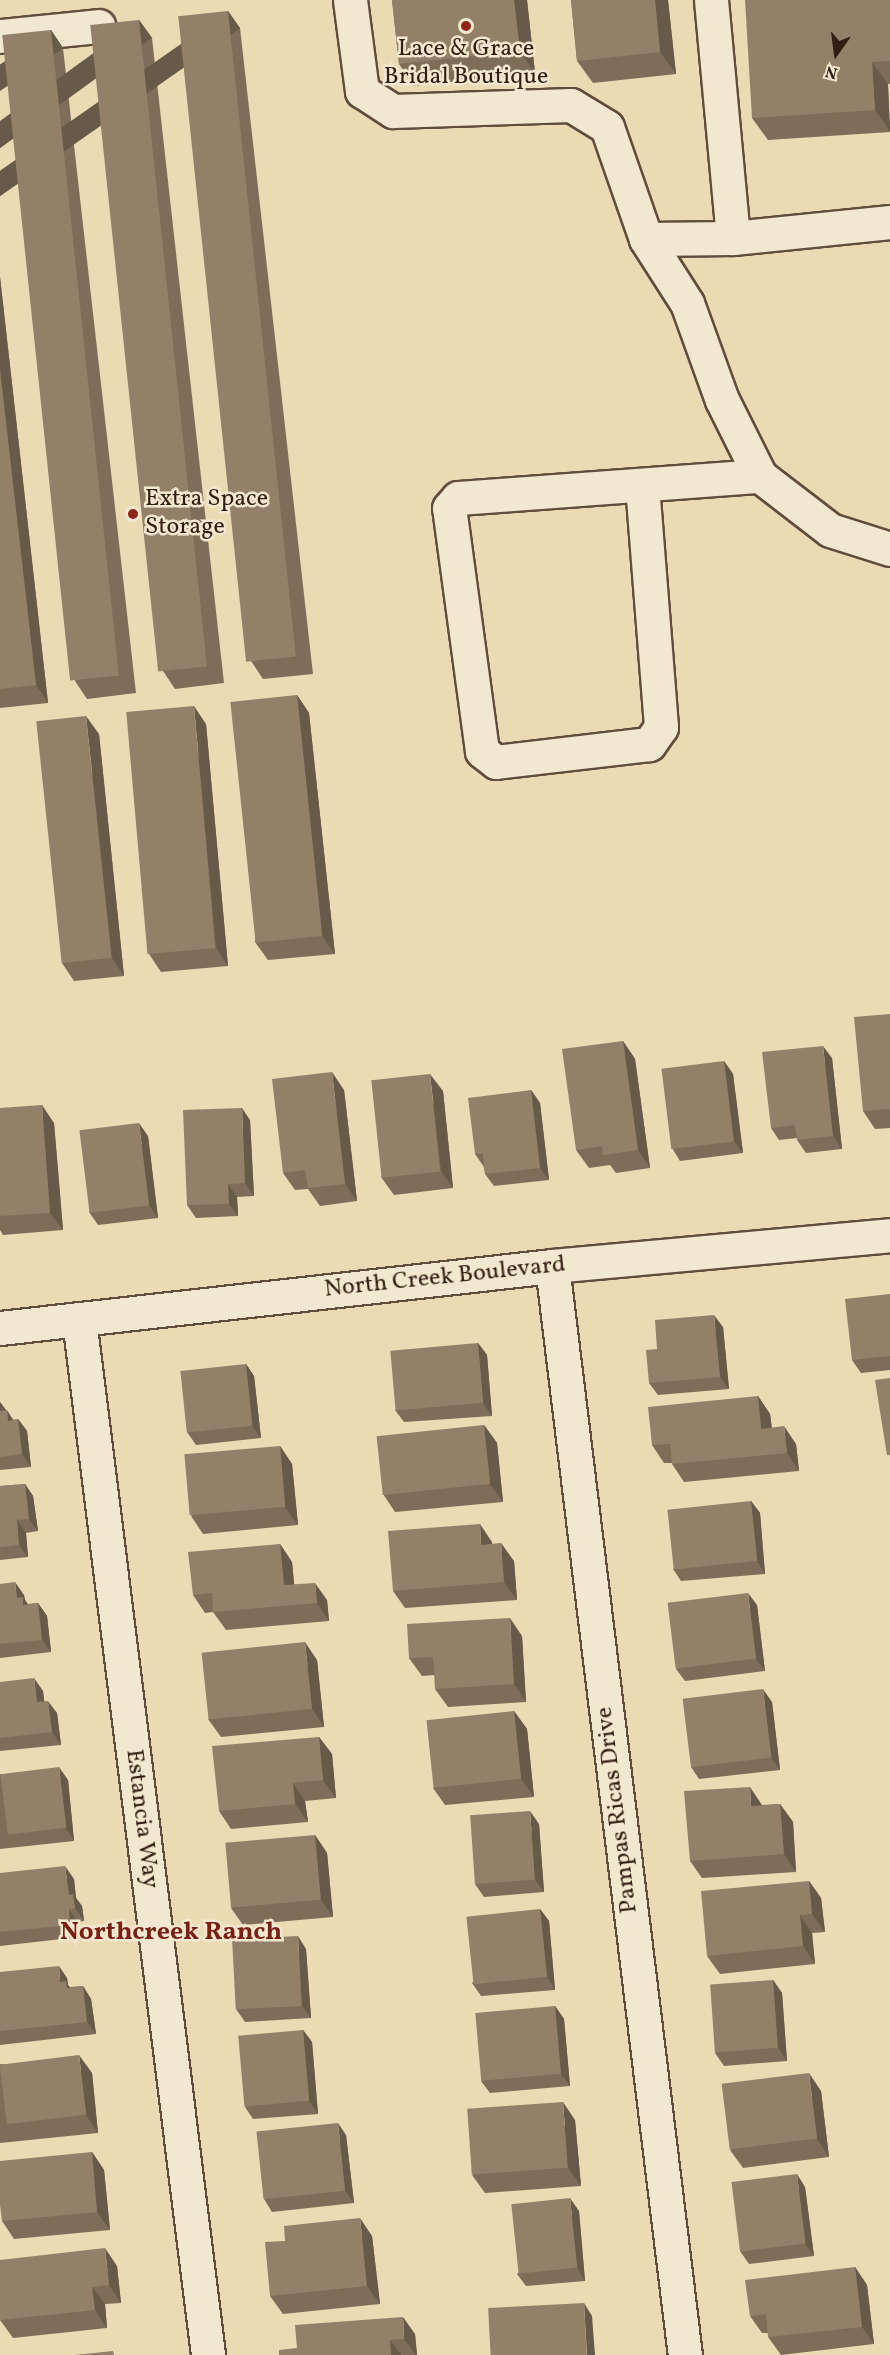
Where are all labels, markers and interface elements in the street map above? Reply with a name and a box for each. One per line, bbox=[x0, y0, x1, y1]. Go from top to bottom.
marker: Lace & Grace Bridal Boutique bbox=[459, 19, 473, 33]
north arrow bbox=[806, 24, 866, 84]
place label: Lace & Grace Bridal Boutique bbox=[384, 36, 548, 92]
text: N bbox=[823, 59, 840, 84]
place label: Extra Space Storage bbox=[145, 486, 268, 542]
marker: Extra Space Storage bbox=[126, 507, 140, 521]
street label: North Creek Boulevard bbox=[323, 1251, 567, 1305]
street label: Pampas Ricas Drive bbox=[591, 1705, 645, 1915]
street label: Estancia Way bbox=[118, 1747, 164, 1891]
district label: Northcreek Ranch bbox=[60, 1917, 282, 1949]

